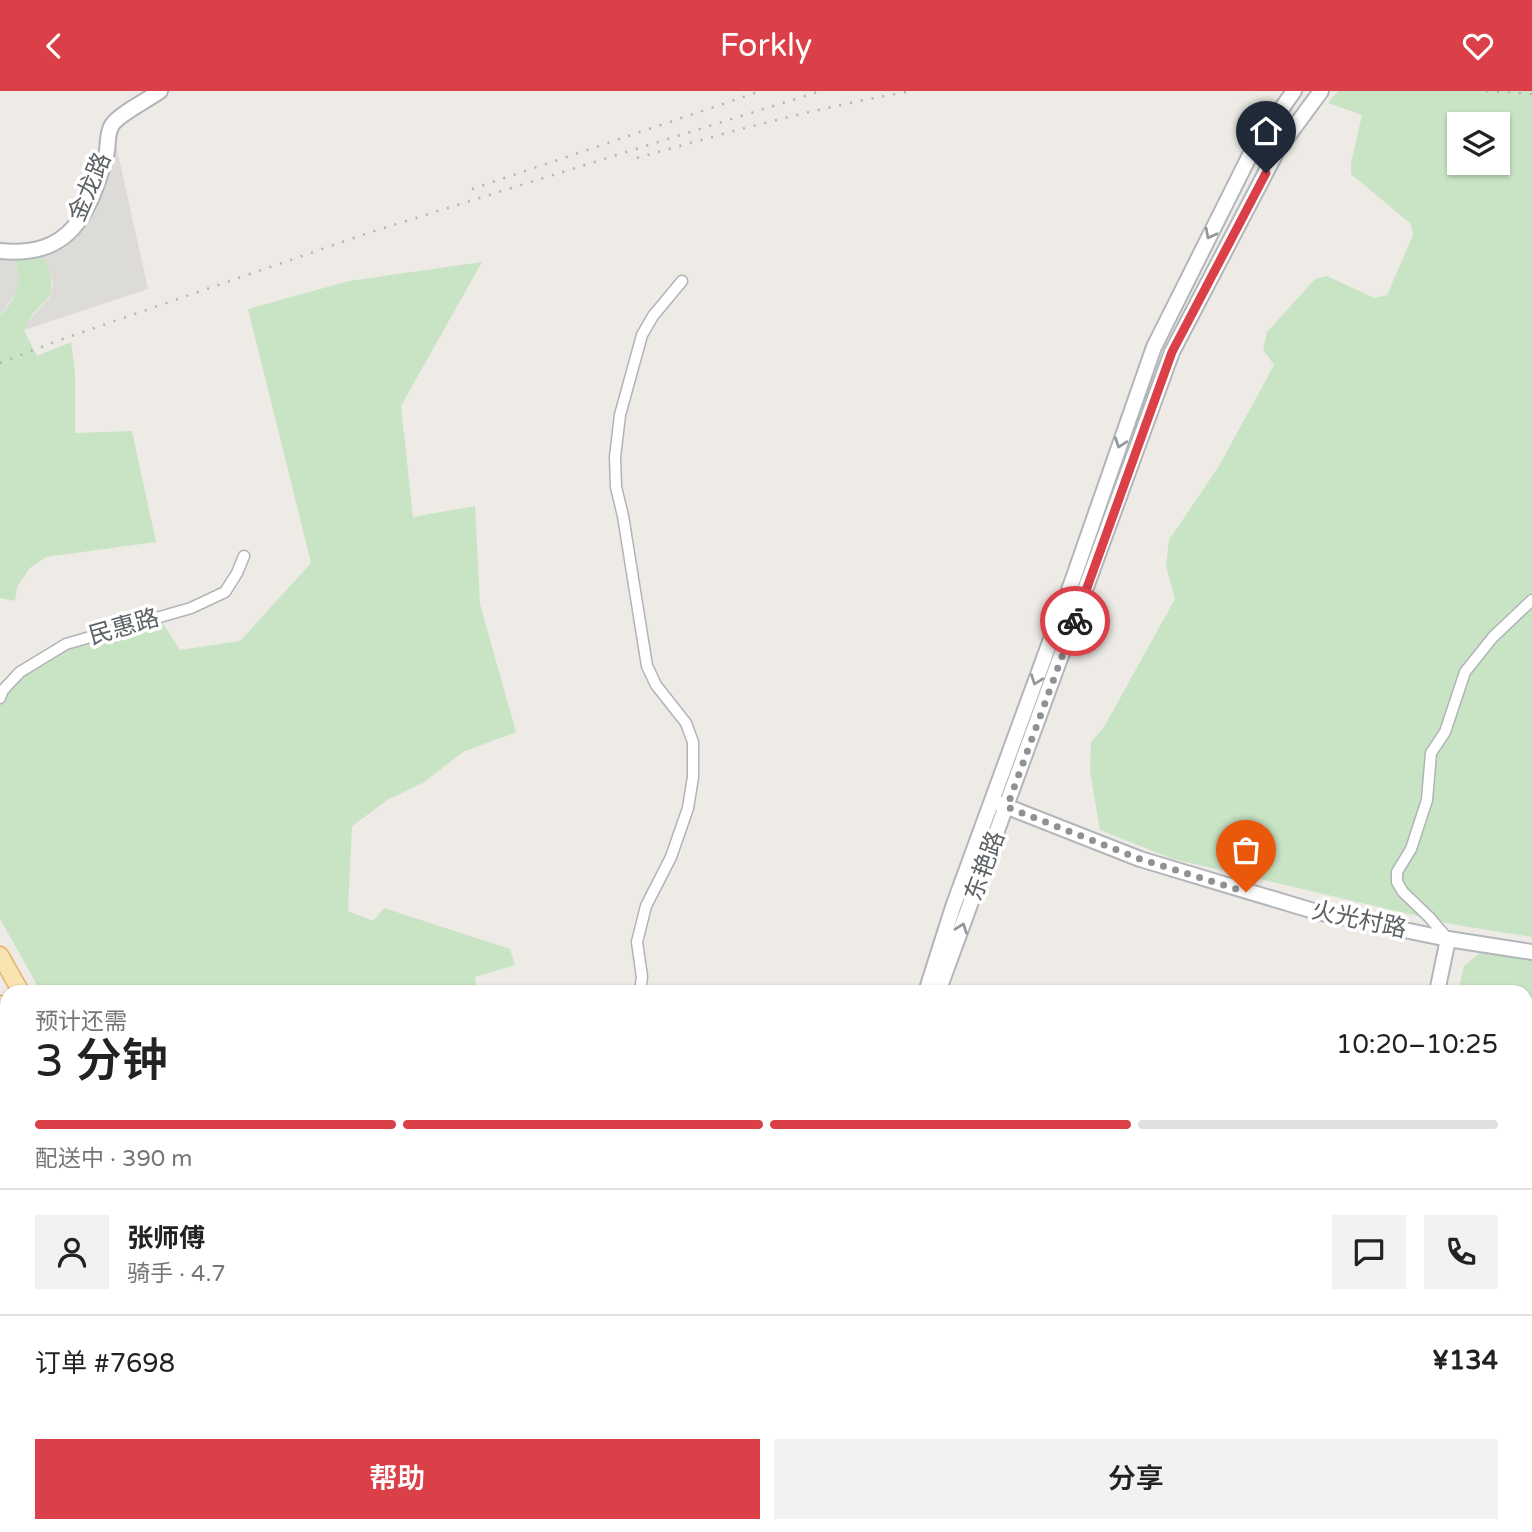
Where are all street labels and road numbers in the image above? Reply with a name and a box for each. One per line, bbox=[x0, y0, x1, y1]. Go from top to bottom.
street label: 金龙路 bbox=[63, 148, 117, 226]
street label: 民惠路 bbox=[85, 603, 163, 651]
street label: 东艳路 bbox=[959, 827, 1011, 905]
street label: 火光村路 bbox=[1309, 896, 1409, 944]

